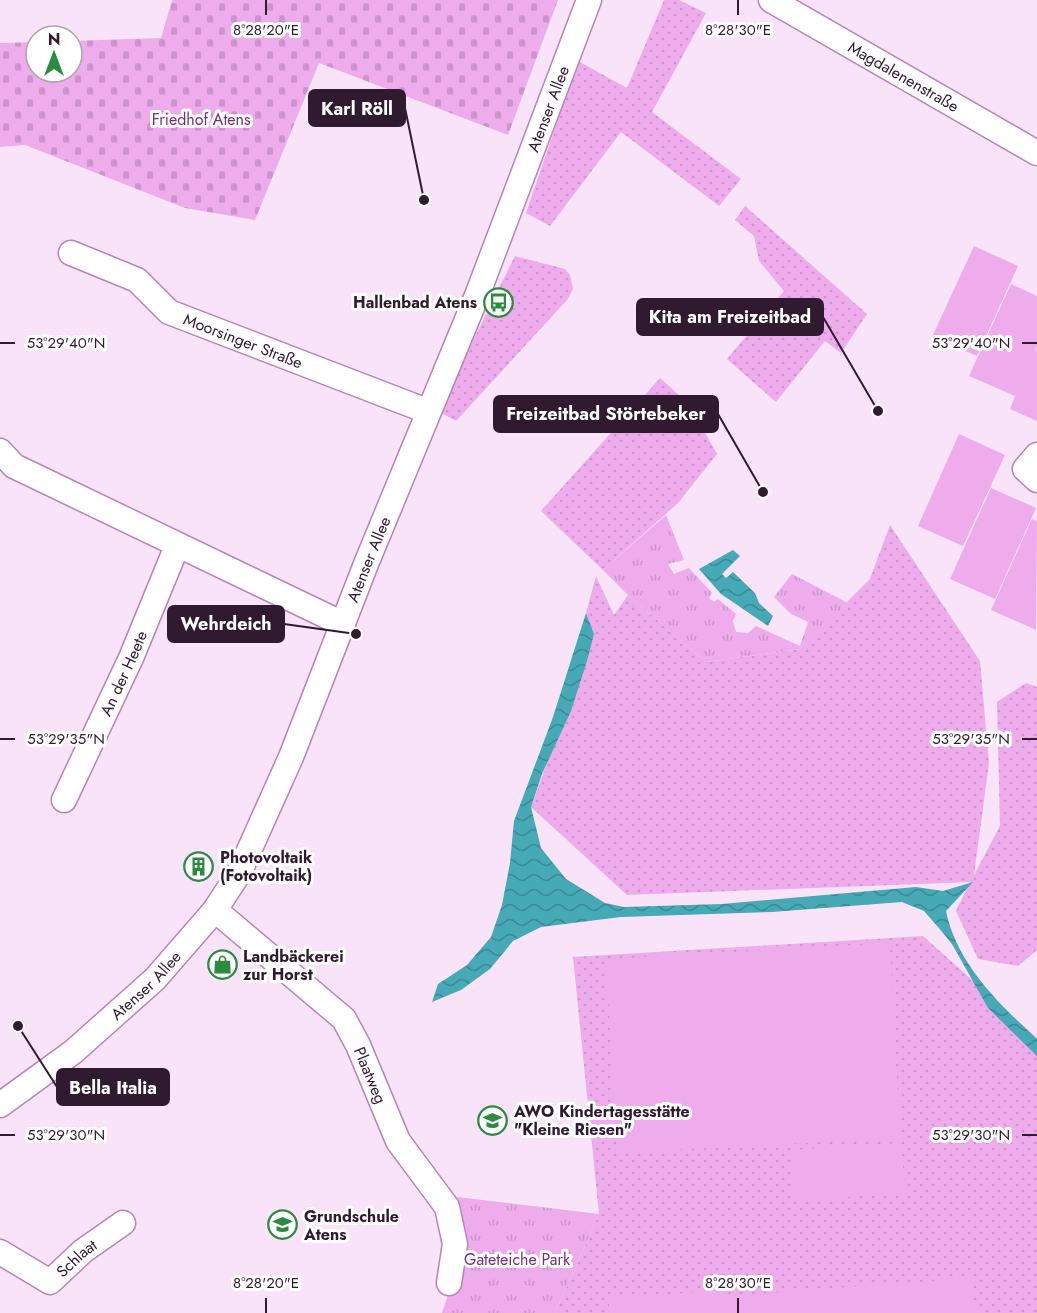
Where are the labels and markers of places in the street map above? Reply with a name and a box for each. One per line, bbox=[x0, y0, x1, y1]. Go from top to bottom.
callout: Karl Röll bbox=[309, 90, 405, 126]
bus stop icon: Hallenbad Atens bbox=[482, 286, 514, 318]
place label: Hallenbad Atens bbox=[353, 291, 477, 314]
callout: Kita am Freizeitbad bbox=[637, 299, 823, 335]
callout: Freizeitbad Störtebeker bbox=[494, 396, 718, 432]
callout: Wehrdeich bbox=[168, 606, 284, 642]
place label: Photovoltaik (Fotovoltaik) bbox=[220, 846, 313, 887]
building icon: Photovoltaik (Fotovoltaik) bbox=[183, 850, 215, 882]
place label: Landbäckerei zur Horst bbox=[243, 945, 344, 986]
shop icon: Landbäckerei zur Horst bbox=[206, 949, 238, 981]
callout: Bella Italia bbox=[57, 1069, 169, 1105]
place label: AWO Kindertagesstätte "Kleine Riesen" bbox=[513, 1100, 690, 1141]
school or university icon: AWO Kindertagesstätte "Kleine Riesen" bbox=[477, 1104, 509, 1136]
place label: Grundschule Atens bbox=[303, 1205, 399, 1246]
school or university icon: Grundschule Atens bbox=[267, 1209, 299, 1241]

